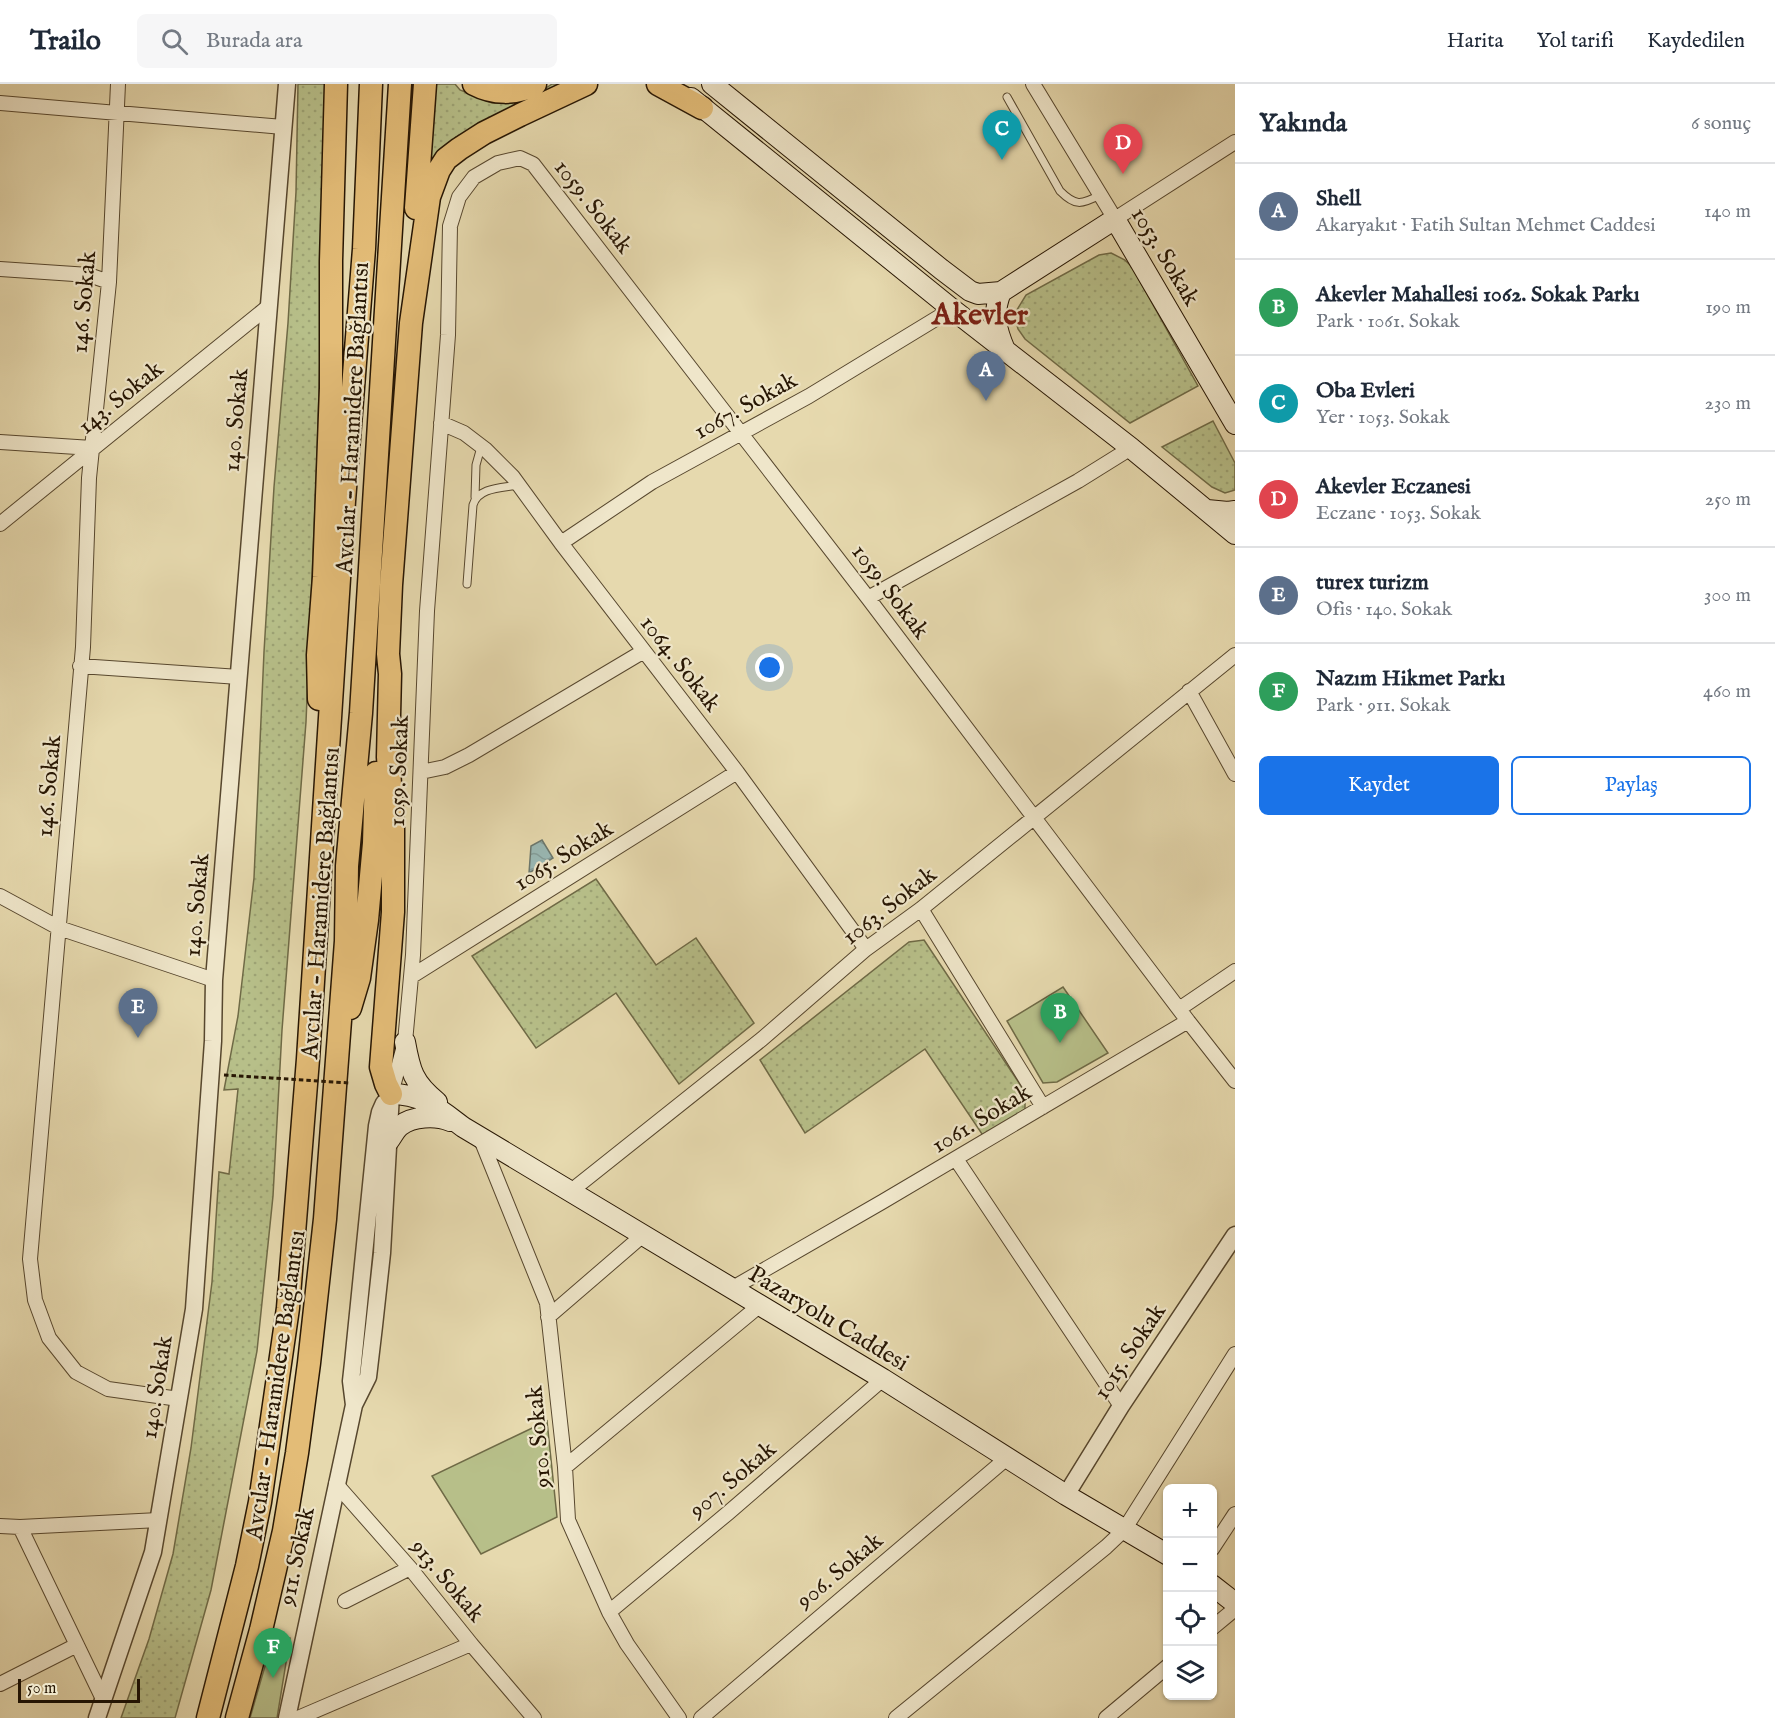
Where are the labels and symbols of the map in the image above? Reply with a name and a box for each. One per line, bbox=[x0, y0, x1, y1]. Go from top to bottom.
pin: C bbox=[982, 110, 1022, 160]
pin: D bbox=[1104, 124, 1142, 174]
street label: 1059. Sokak bbox=[546, 153, 639, 260]
street label: 1053. Sokak bbox=[1123, 202, 1206, 312]
street label: 146. Sokak bbox=[65, 250, 104, 354]
street label: Avcılar - Haramidere Bağlantısı bbox=[330, 261, 377, 576]
district label: Akevler bbox=[931, 297, 1029, 335]
pin: A bbox=[966, 352, 1006, 401]
street label: 143. Sokak bbox=[72, 354, 170, 442]
street label: 1067. Sokak bbox=[689, 365, 803, 447]
street label: 140. Sokak bbox=[217, 367, 256, 473]
street label: 1059. Sokak bbox=[844, 538, 936, 646]
street label: 1064. Sokak bbox=[632, 609, 727, 719]
your location bbox=[755, 653, 784, 682]
street label: 1059. Sokak bbox=[382, 715, 417, 827]
street label: 146. Sokak bbox=[30, 734, 69, 838]
street label: Avcılar - Haramidere Bağlantısı bbox=[295, 746, 348, 1061]
street label: 1065. Sokak bbox=[509, 814, 619, 899]
street label: 140. Sokak bbox=[178, 852, 217, 958]
street label: 1063. Sokak bbox=[837, 860, 943, 953]
pin: E bbox=[118, 988, 158, 1038]
pin: B bbox=[1040, 994, 1080, 1043]
street label: 1061. Sokak bbox=[926, 1077, 1038, 1161]
street label: Avcılar - Haramidere Bağlantısı bbox=[239, 1228, 314, 1543]
street label: Pazaryolu Caddesi bbox=[742, 1259, 914, 1379]
street label: 1015. Sokak bbox=[1087, 1298, 1174, 1406]
street label: 140. Sokak bbox=[134, 1333, 181, 1441]
street label: 910. Sokak bbox=[520, 1384, 559, 1490]
street label: 907. Sokak bbox=[682, 1434, 783, 1526]
street label: 911. Sokak bbox=[272, 1504, 323, 1609]
street label: 906. Sokak bbox=[789, 1526, 890, 1617]
street label: 913. Sokak bbox=[402, 1532, 491, 1629]
pin: F bbox=[254, 1628, 292, 1678]
scale bar bbox=[18, 1676, 140, 1704]

